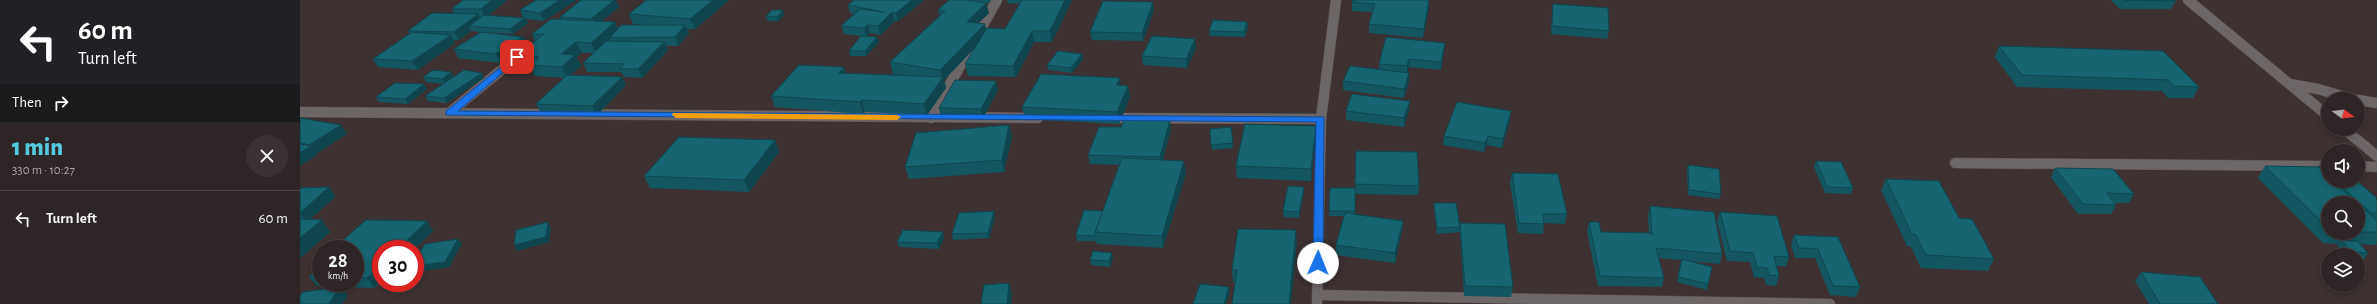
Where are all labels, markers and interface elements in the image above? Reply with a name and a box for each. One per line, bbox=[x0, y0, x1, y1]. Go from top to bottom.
icon: left bbox=[12, 16, 64, 68]
text: 60 m bbox=[78, 17, 133, 45]
pin bbox=[500, 40, 534, 74]
icon: arrive bbox=[506, 46, 528, 68]
text: Turn left bbox=[78, 50, 137, 68]
icon: right bbox=[50, 92, 72, 114]
north arrow bbox=[2321, 92, 2365, 136]
map controls bbox=[2321, 92, 2365, 292]
text: Then bbox=[12, 95, 42, 110]
button: close bbox=[246, 135, 288, 177]
text: 1 min bbox=[12, 136, 63, 160]
button: sound bbox=[2321, 144, 2365, 188]
text: 330 m · 10:27 bbox=[12, 164, 75, 177]
button: search bbox=[2321, 196, 2365, 240]
icon: left bbox=[12, 208, 34, 230]
text: Turn left bbox=[46, 211, 97, 226]
text: 60 m bbox=[259, 211, 288, 226]
speed limit sign: 30 bbox=[372, 240, 424, 292]
position arrow bbox=[1297, 242, 1339, 284]
button: layers bbox=[2321, 248, 2365, 292]
text: 28 bbox=[328, 251, 348, 271]
text: km/h bbox=[328, 271, 348, 281]

